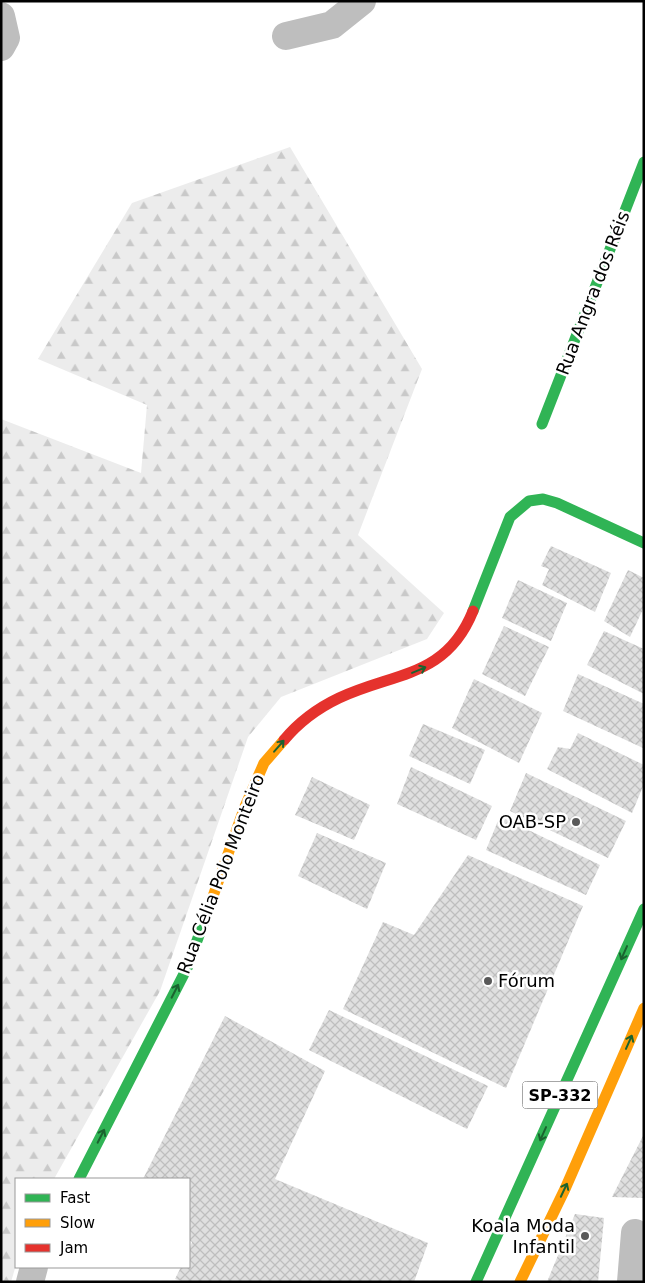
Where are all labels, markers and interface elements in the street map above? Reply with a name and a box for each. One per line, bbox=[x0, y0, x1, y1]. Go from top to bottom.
street label: Rua Angra dos Réis bbox=[552, 208, 633, 378]
one-way arrow bbox=[411, 664, 426, 674]
one-way arrow bbox=[273, 740, 284, 753]
street label: Rua Célia Polo Monteiro bbox=[173, 771, 268, 977]
place label: OAB-SP bbox=[499, 811, 566, 832]
marker: OAB-SP bbox=[570, 816, 582, 828]
one-way arrow bbox=[618, 945, 628, 960]
place label: Fórum bbox=[498, 970, 555, 991]
marker: Fórum bbox=[482, 975, 494, 987]
one-way arrow bbox=[171, 984, 180, 999]
one-way arrow bbox=[625, 1035, 635, 1050]
road number: SP-332 bbox=[522, 1082, 598, 1108]
one-way arrow bbox=[538, 1126, 548, 1141]
one-way arrow bbox=[97, 1129, 106, 1144]
legend bbox=[15, 1178, 190, 1268]
one-way arrow bbox=[559, 1183, 569, 1198]
text: Fast bbox=[60, 1189, 90, 1207]
text: Slow bbox=[60, 1214, 95, 1232]
place label: Koala Moda Infantil bbox=[471, 1215, 575, 1257]
marker: Koala Moda Infantil bbox=[579, 1230, 591, 1242]
text: Jam bbox=[59, 1239, 88, 1257]

